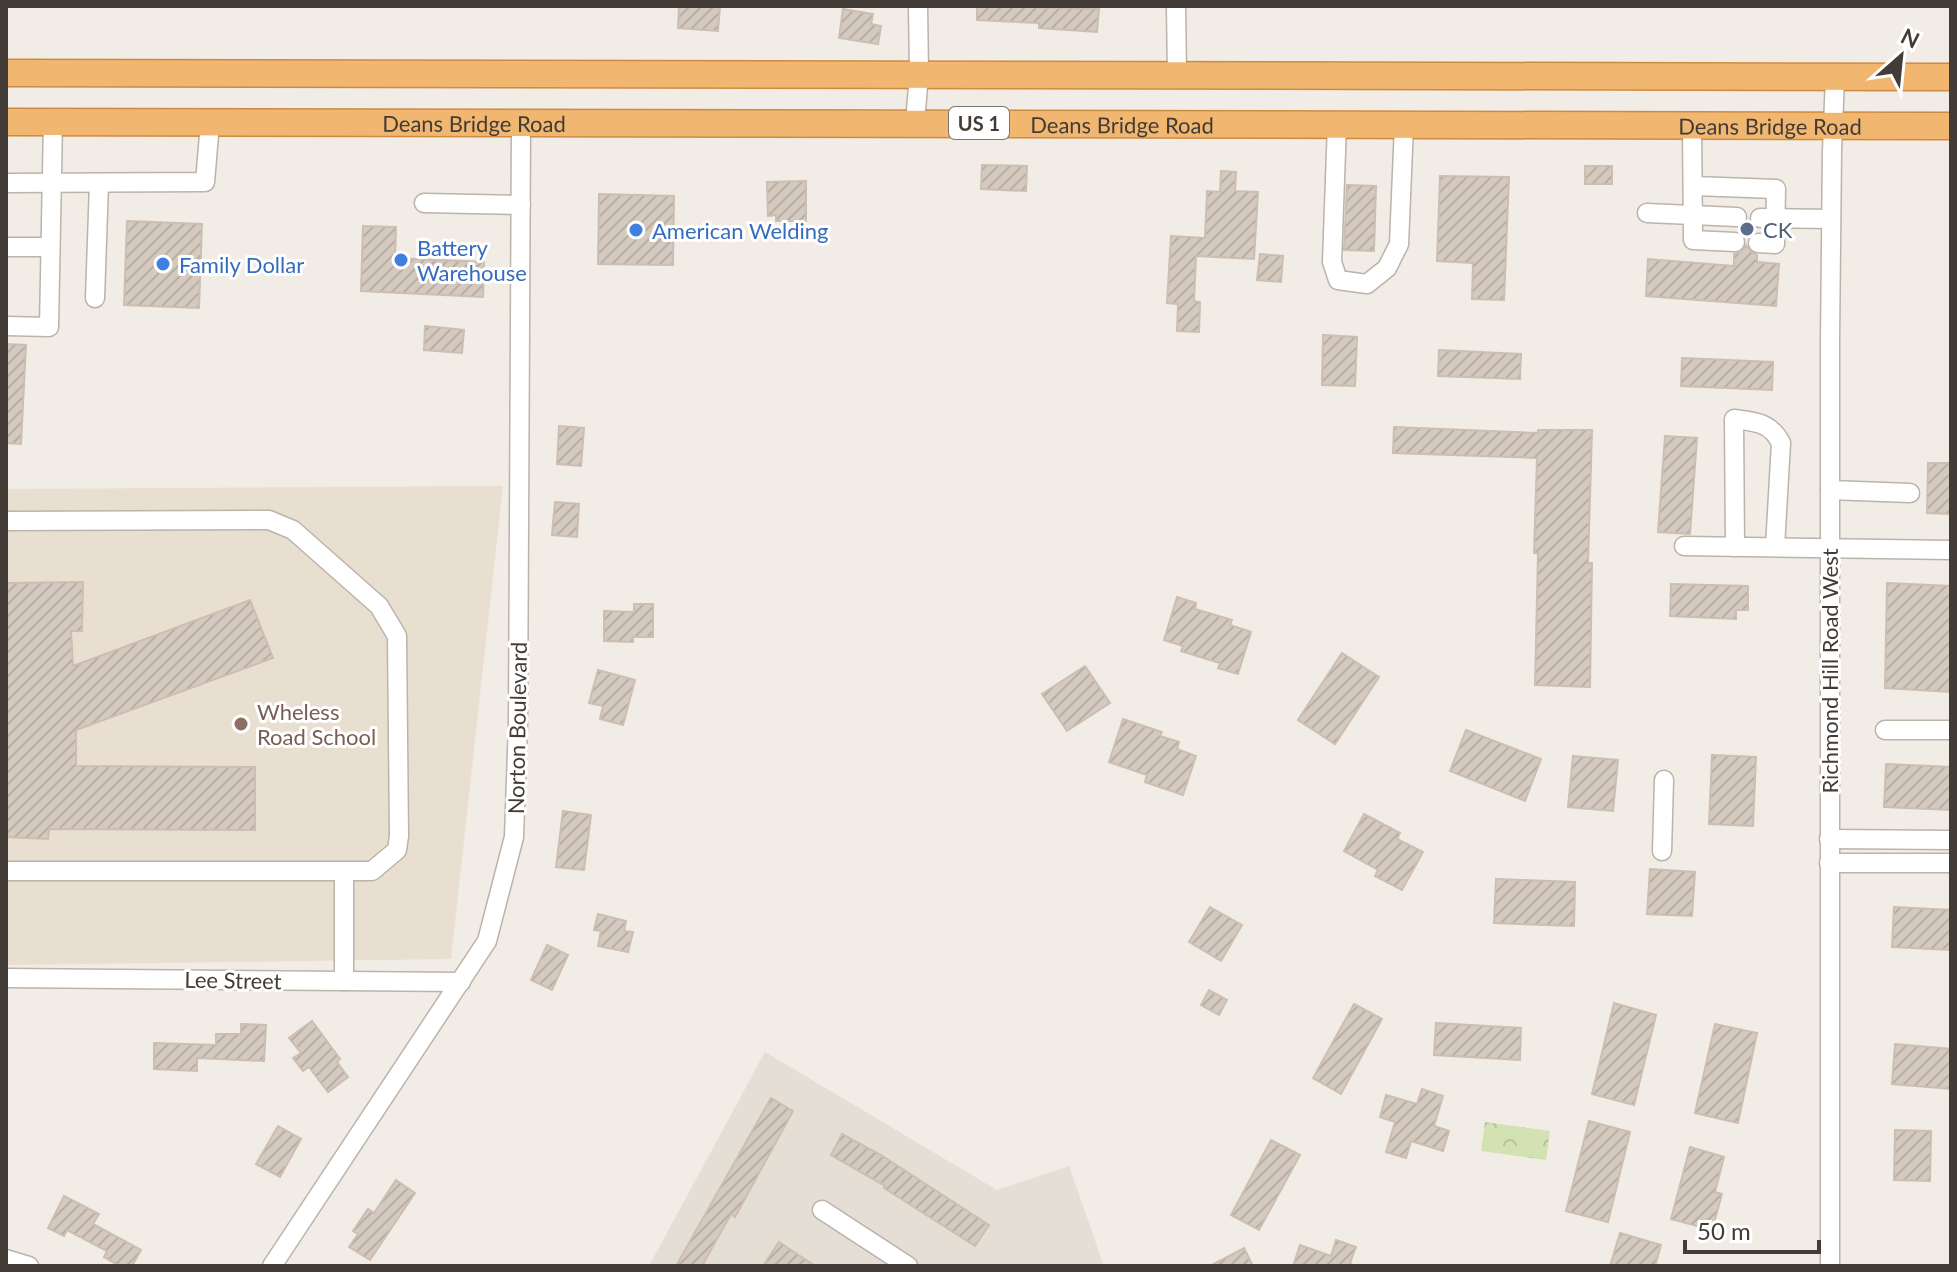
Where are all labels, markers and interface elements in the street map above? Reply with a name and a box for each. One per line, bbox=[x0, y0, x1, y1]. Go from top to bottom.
north arrow bbox=[1861, 16, 1941, 96]
text: N bbox=[1897, 22, 1924, 54]
road number: US 1 bbox=[949, 107, 1009, 139]
street label: Deans Bridge Road bbox=[382, 109, 566, 137]
street label: Deans Bridge Road bbox=[1030, 111, 1214, 138]
street label: Deans Bridge Road bbox=[1678, 112, 1862, 139]
place label: CK bbox=[1763, 216, 1793, 243]
place label: American Welding bbox=[652, 217, 829, 244]
marker: CK bbox=[1738, 220, 1756, 238]
marker: American Welding bbox=[627, 221, 645, 239]
place label: Battery Warehouse bbox=[417, 234, 527, 286]
place label: Family Dollar bbox=[179, 251, 304, 278]
marker: Battery Warehouse bbox=[392, 251, 410, 269]
marker: Family Dollar bbox=[154, 255, 172, 273]
street label: Richmond Hill Road West bbox=[1816, 548, 1843, 794]
street label: Norton Boulevard bbox=[502, 642, 532, 814]
place label: Wheless Road School bbox=[257, 698, 376, 750]
marker: Wheless Road School bbox=[232, 715, 250, 733]
street label: Lee Street bbox=[184, 966, 282, 994]
scale bar bbox=[1685, 1204, 1819, 1254]
text: 50 m bbox=[1697, 1216, 1751, 1245]

